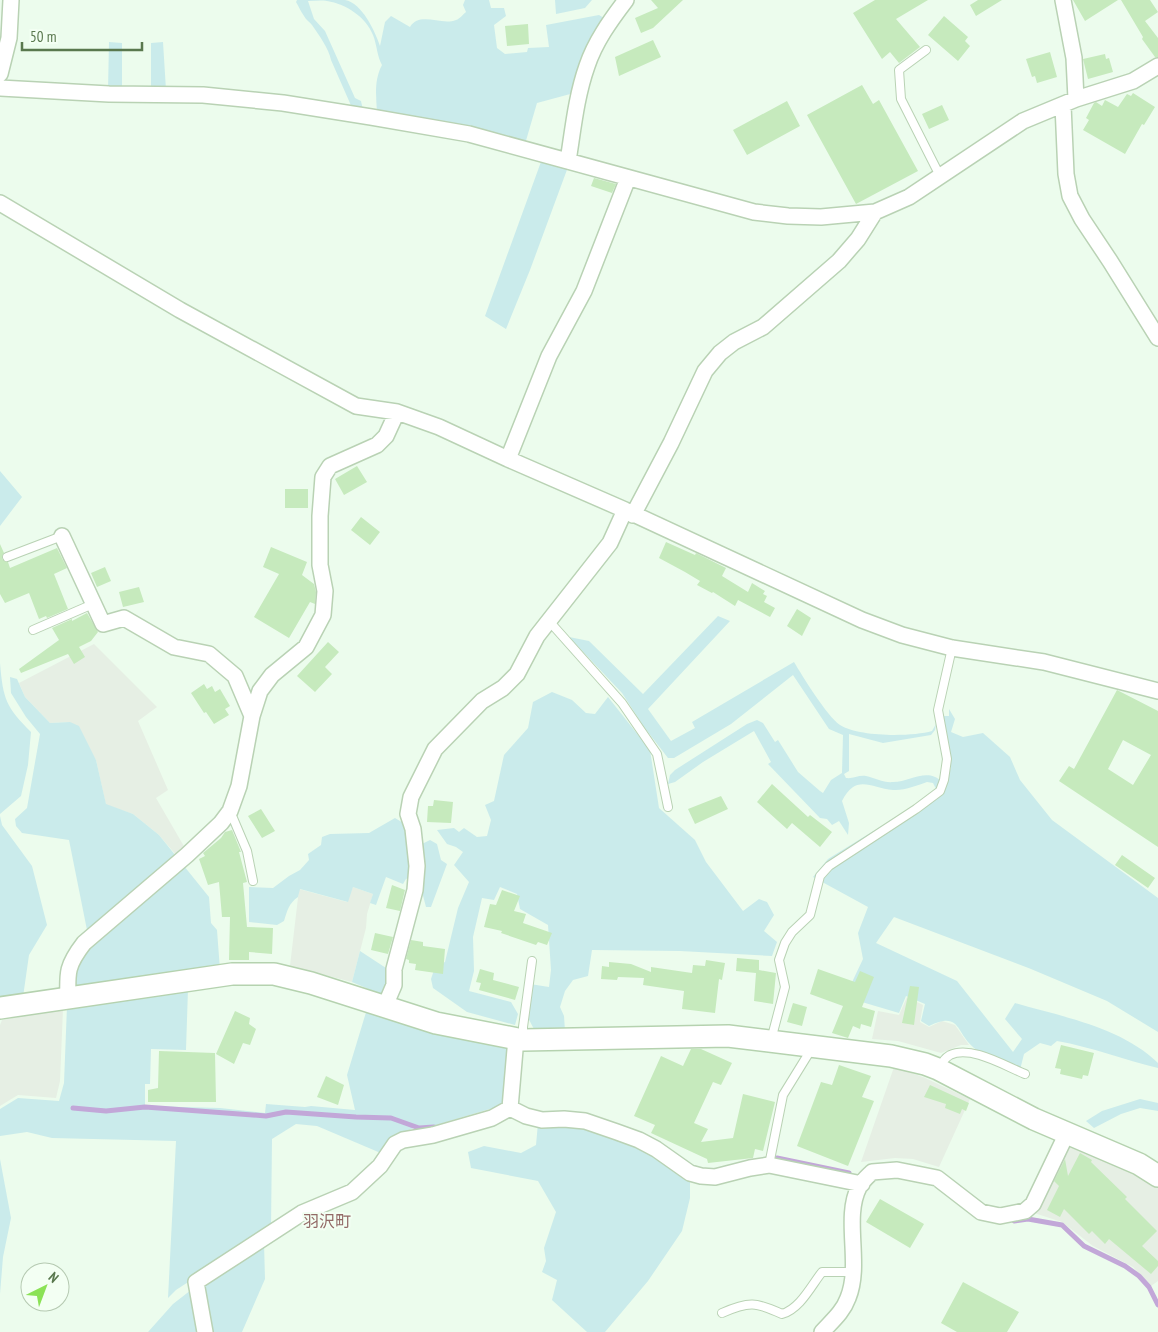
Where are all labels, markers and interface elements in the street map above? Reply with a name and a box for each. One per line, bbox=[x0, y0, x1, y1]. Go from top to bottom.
scale bar bbox=[22, 20, 142, 52]
text: 50 m bbox=[30, 27, 56, 46]
district label: 羽沢町 bbox=[303, 1211, 351, 1231]
north arrow bbox=[20, 1262, 70, 1312]
text: N bbox=[45, 1268, 63, 1287]

